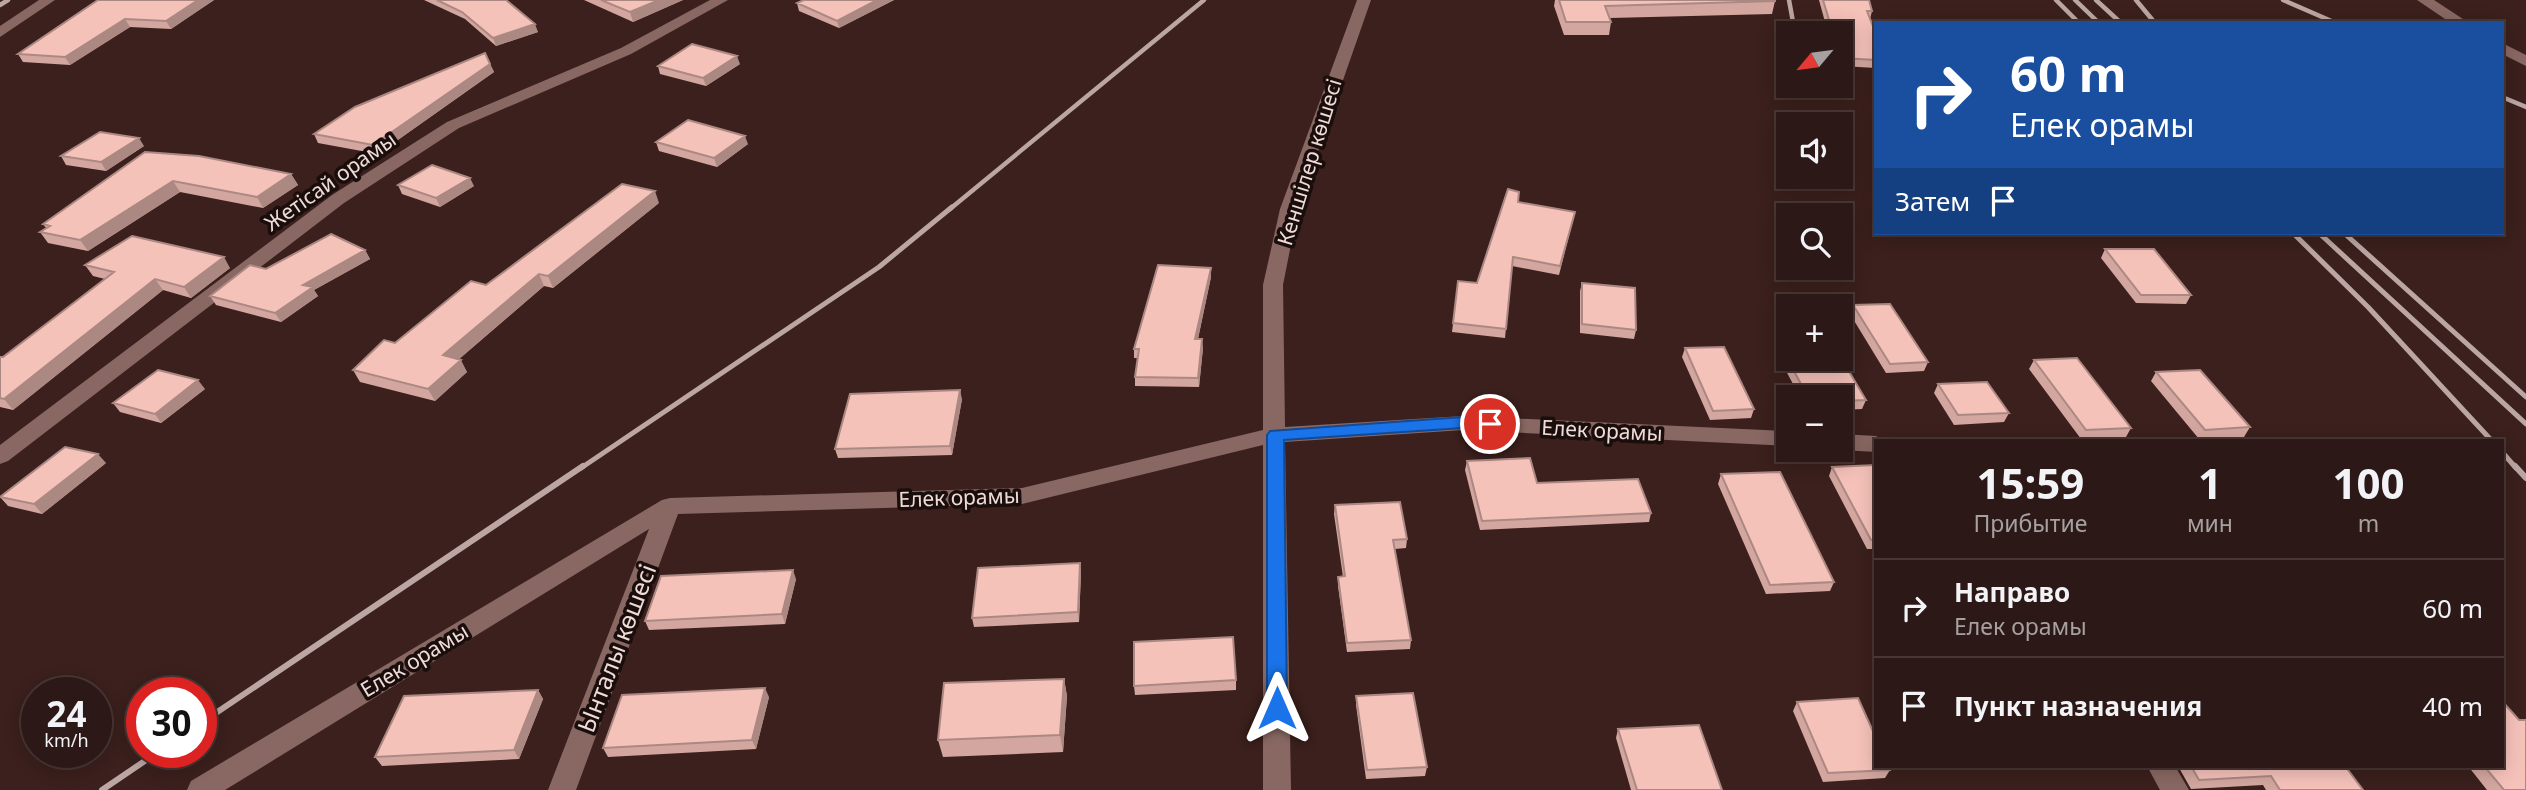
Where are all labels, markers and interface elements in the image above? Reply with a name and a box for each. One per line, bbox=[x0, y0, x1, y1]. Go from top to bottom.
north arrow bbox=[1776, 21, 1853, 98]
map controls bbox=[1776, 21, 1853, 462]
text: 60 m bbox=[2010, 40, 2127, 106]
icon: right bbox=[1895, 49, 1986, 140]
street label: Кеншілер көшесі bbox=[1270, 75, 1348, 249]
text: Елек орамы bbox=[2010, 103, 2195, 146]
button: sound bbox=[1776, 112, 1853, 189]
street label: Жетісай орамы bbox=[259, 125, 401, 237]
icon: arrive bbox=[1984, 182, 2022, 220]
text: Затем bbox=[1895, 183, 1970, 219]
button: search bbox=[1776, 203, 1853, 280]
button: + bbox=[1776, 294, 1853, 371]
button: − bbox=[1776, 385, 1853, 462]
pin bbox=[1460, 394, 1520, 454]
icon: arrive bbox=[1471, 405, 1509, 443]
street label: Елек орамы bbox=[1541, 413, 1663, 447]
text: 15:59 bbox=[1977, 454, 2084, 511]
text: 1 bbox=[2198, 454, 2222, 511]
text: 100 bbox=[2332, 454, 2405, 511]
street label: Елек орамы bbox=[898, 481, 1020, 513]
text: Прибытие bbox=[1973, 507, 2087, 539]
text: мин bbox=[2187, 507, 2233, 539]
text: m bbox=[2358, 507, 2379, 539]
street label: Ынталы көшесі bbox=[569, 559, 663, 737]
text: Направо bbox=[1954, 574, 2070, 610]
icon: right bbox=[1895, 589, 1933, 627]
text: 60 m bbox=[2422, 590, 2483, 626]
text: Елек орамы bbox=[1954, 610, 2087, 642]
street label: Елек орамы bbox=[355, 617, 473, 703]
position arrow bbox=[1240, 671, 1314, 745]
speed limit sign: 30 bbox=[126, 677, 217, 768]
icon: arrive bbox=[1895, 687, 1933, 725]
text: Пункт назначения bbox=[1954, 688, 2202, 724]
text: 40 m bbox=[2422, 688, 2483, 724]
text: 24 bbox=[46, 690, 87, 737]
text: km/h bbox=[44, 728, 89, 752]

